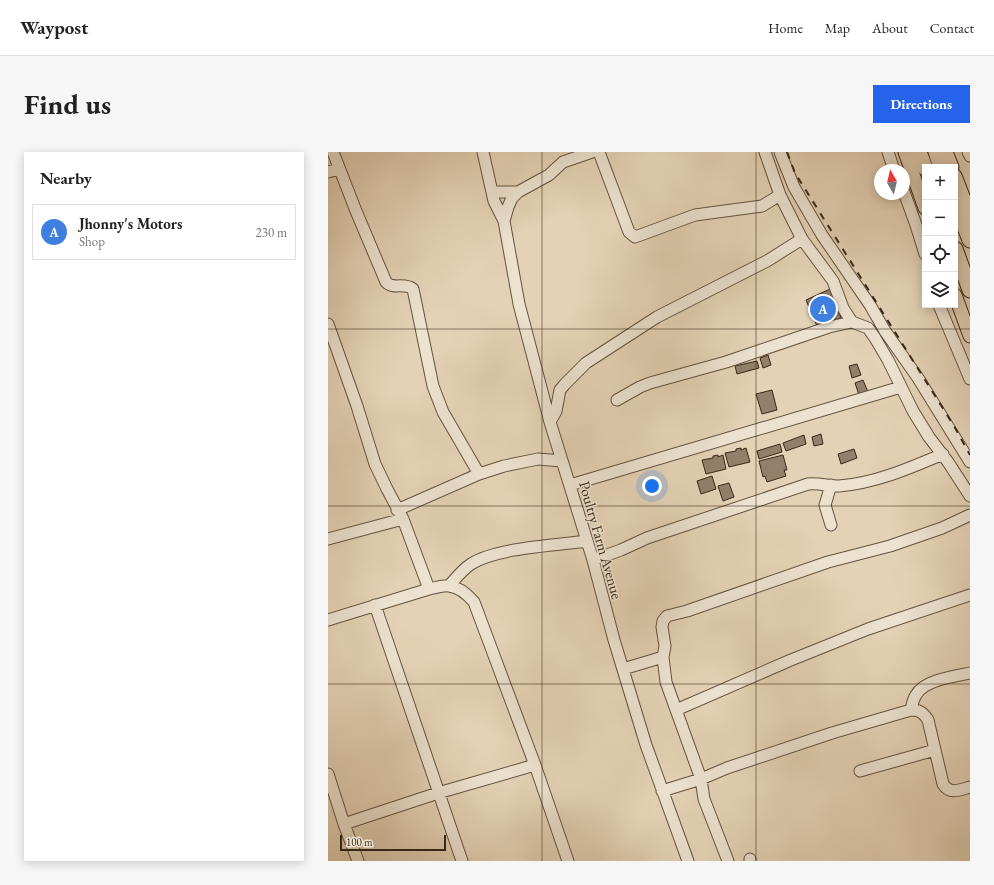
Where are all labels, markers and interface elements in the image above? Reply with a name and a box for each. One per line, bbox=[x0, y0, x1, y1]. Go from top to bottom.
text: Waypost bbox=[20, 15, 88, 40]
text: Home bbox=[768, 19, 803, 37]
text: Map bbox=[825, 19, 850, 37]
text: About bbox=[872, 19, 908, 37]
text: Contact bbox=[930, 19, 974, 37]
button: Directions bbox=[873, 85, 970, 123]
text: Find us bbox=[24, 86, 111, 122]
north arrow bbox=[874, 164, 910, 200]
map controls bbox=[922, 164, 958, 308]
button: + bbox=[922, 164, 958, 200]
text: Nearby bbox=[40, 167, 92, 189]
button: − bbox=[922, 200, 958, 236]
text: Jhonny's Motors bbox=[79, 214, 182, 233]
text: A bbox=[49, 224, 59, 241]
text: 230 m bbox=[256, 224, 287, 241]
text: Shop bbox=[79, 233, 105, 250]
button: locate bbox=[922, 236, 958, 272]
button: layers bbox=[922, 272, 958, 308]
pin: A bbox=[810, 294, 836, 324]
your location bbox=[642, 476, 662, 496]
street label: Poultry Farm Avenue bbox=[575, 479, 627, 601]
scale bar bbox=[340, 833, 446, 852]
text: 100 m bbox=[346, 835, 373, 849]

